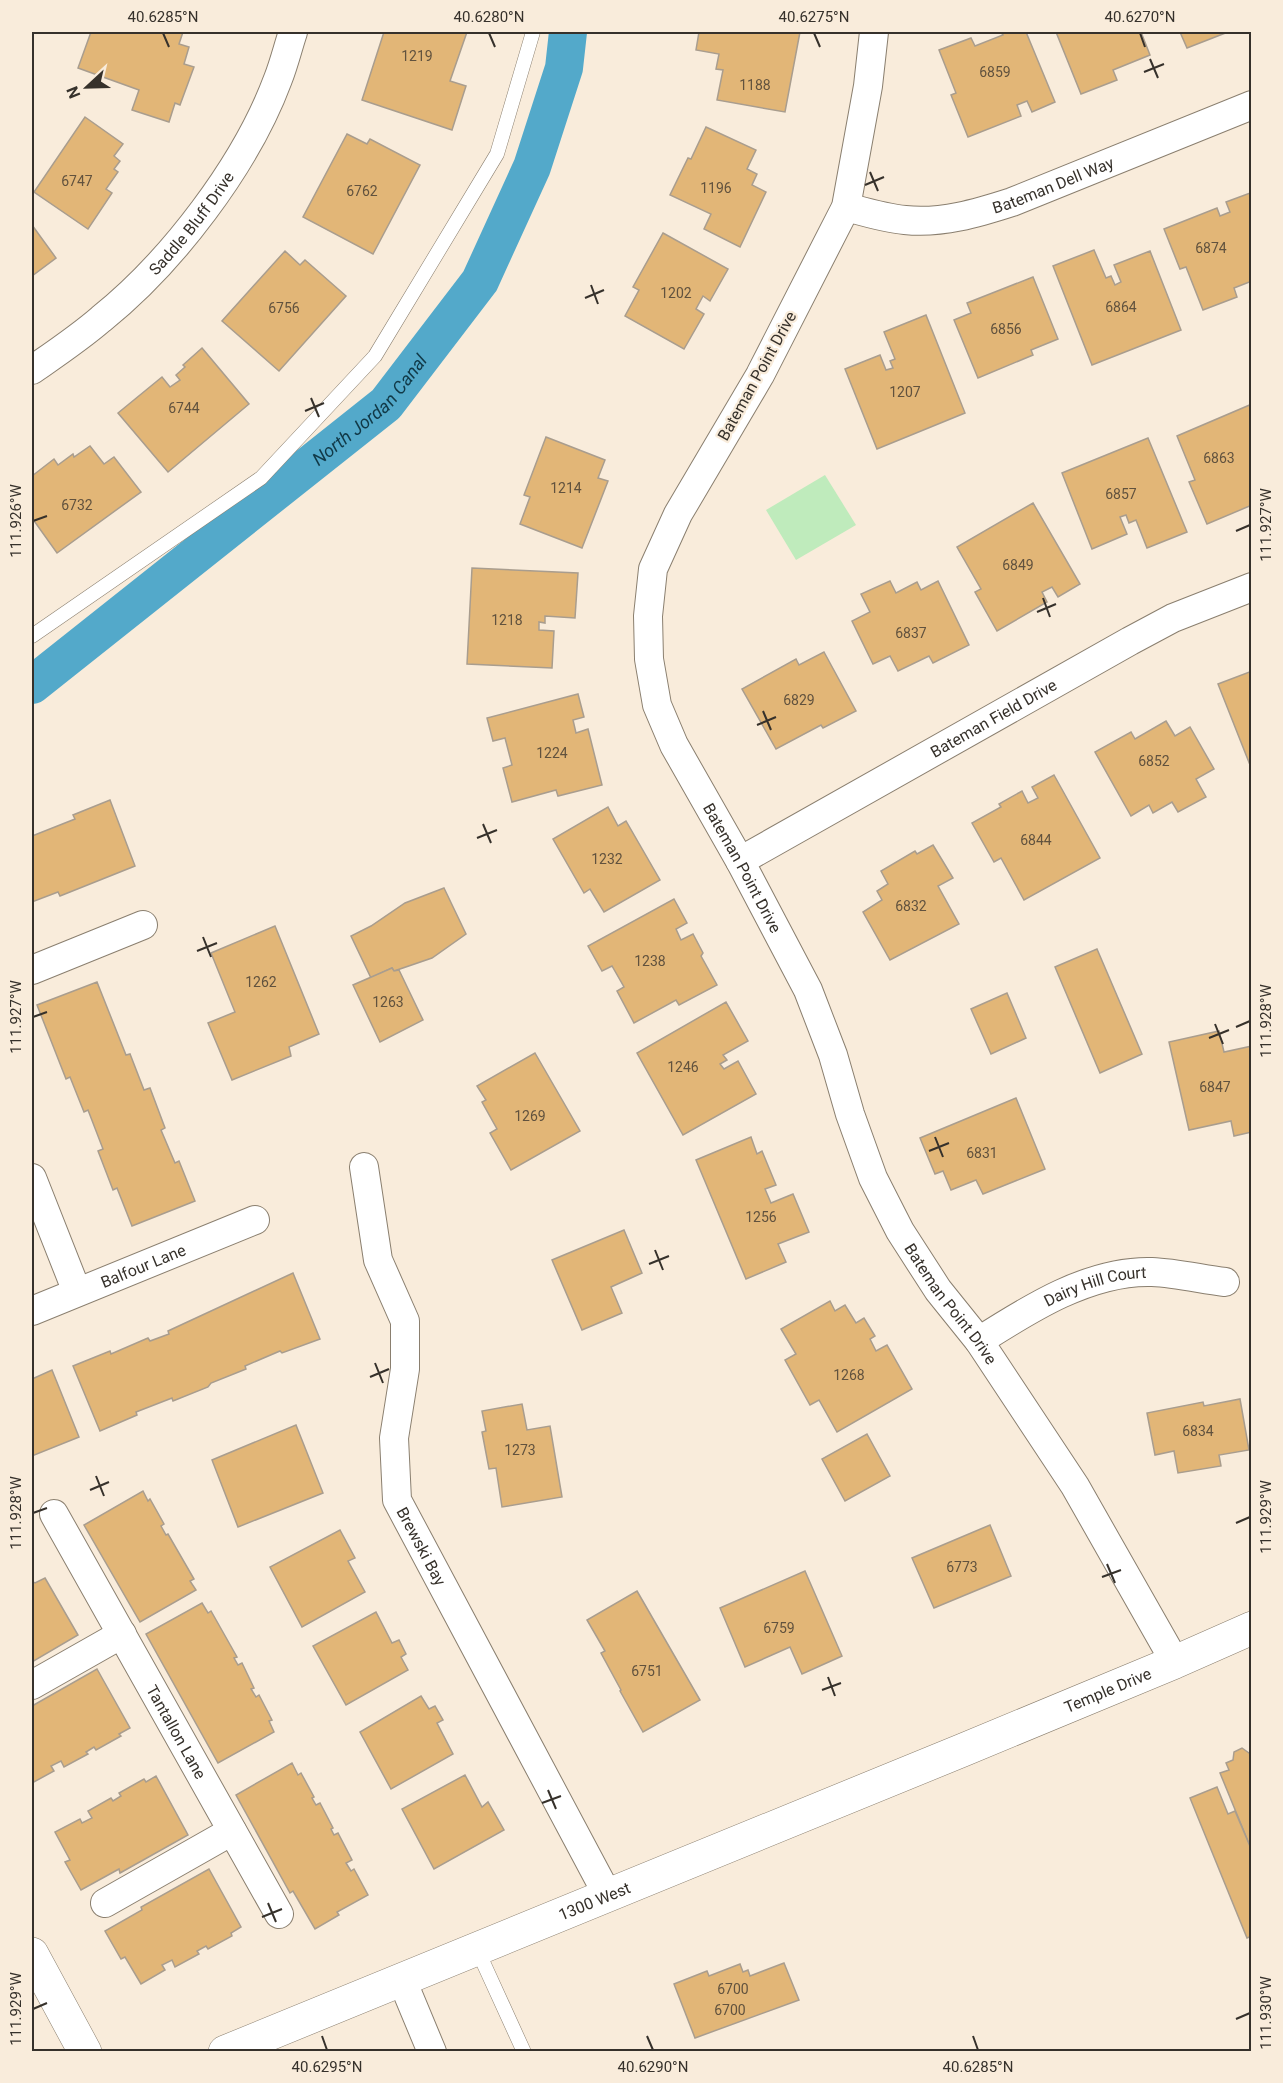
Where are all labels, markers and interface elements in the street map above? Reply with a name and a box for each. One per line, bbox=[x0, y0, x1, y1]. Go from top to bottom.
text: 40.6285°N bbox=[128, 8, 198, 26]
text: 40.6280°N bbox=[454, 8, 524, 26]
text: 40.6275°N bbox=[779, 8, 849, 26]
text: 40.6270°N bbox=[1105, 8, 1175, 26]
house number: 1219 bbox=[401, 48, 433, 64]
north arrow bbox=[57, 57, 117, 117]
house number: 6859 bbox=[979, 64, 1011, 80]
house number: 1188 bbox=[739, 77, 771, 93]
text: N bbox=[63, 84, 84, 101]
street label: Bateman Dell Way bbox=[990, 152, 1117, 217]
street label: Saddle Bluff Drive bbox=[145, 168, 238, 279]
house number: 6747 bbox=[61, 173, 93, 189]
house number: 1196 bbox=[700, 180, 732, 196]
house number: 6762 bbox=[346, 183, 378, 199]
house number: 6874 bbox=[1195, 240, 1227, 256]
house number: 1202 bbox=[660, 285, 692, 301]
house number: 6864 bbox=[1105, 299, 1137, 315]
house number: 6756 bbox=[268, 300, 300, 316]
street label: Bateman Point Drive bbox=[714, 308, 800, 444]
house number: 6856 bbox=[990, 321, 1022, 337]
water label: North Jordan Canal bbox=[308, 349, 431, 469]
house number: 1207 bbox=[889, 384, 921, 400]
house number: 6744 bbox=[168, 400, 200, 416]
house number: 6863 bbox=[1203, 450, 1235, 466]
house number: 1214 bbox=[550, 480, 582, 496]
text: 111.926°W bbox=[7, 484, 25, 558]
house number: 6857 bbox=[1105, 486, 1137, 502]
text: 111.927°W bbox=[1257, 488, 1275, 562]
house number: 6732 bbox=[61, 497, 93, 513]
house number: 6849 bbox=[1002, 557, 1034, 573]
house number: 1218 bbox=[491, 612, 523, 628]
house number: 6837 bbox=[895, 625, 927, 641]
street label: Bateman Field Drive bbox=[927, 675, 1060, 761]
house number: 6829 bbox=[783, 692, 815, 708]
house number: 1224 bbox=[536, 745, 568, 761]
house number: 6852 bbox=[1138, 753, 1170, 769]
street label: Bateman Point Drive bbox=[699, 800, 786, 936]
house number: 6844 bbox=[1020, 832, 1052, 848]
house number: 1232 bbox=[591, 851, 623, 867]
house number: 6832 bbox=[895, 898, 927, 914]
house number: 1238 bbox=[634, 953, 666, 969]
house number: 1262 bbox=[245, 974, 277, 990]
text: 111.927°W bbox=[7, 980, 25, 1054]
text: 111.928°W bbox=[1257, 984, 1275, 1058]
house number: 1263 bbox=[372, 994, 404, 1010]
house number: 1246 bbox=[667, 1059, 699, 1075]
house number: 6847 bbox=[1199, 1079, 1231, 1095]
house number: 1269 bbox=[514, 1108, 546, 1124]
house number: 6831 bbox=[966, 1145, 998, 1161]
house number: 1256 bbox=[745, 1209, 777, 1225]
street label: Balfour Lane bbox=[98, 1240, 188, 1291]
street label: Bateman Point Drive bbox=[901, 1240, 1001, 1368]
street label: Dairy Hill Court bbox=[1041, 1262, 1146, 1310]
house number: 1268 bbox=[833, 1367, 865, 1383]
house number: 6834 bbox=[1182, 1423, 1214, 1439]
house number: 1273 bbox=[504, 1442, 536, 1458]
text: 111.928°W bbox=[7, 1476, 25, 1550]
text: 111.929°W bbox=[1257, 1480, 1275, 1554]
street label: Brewski Bay bbox=[393, 1504, 450, 1589]
house number: 6773 bbox=[946, 1559, 978, 1575]
house number: 6759 bbox=[763, 1620, 795, 1636]
house number: 6751 bbox=[631, 1663, 663, 1679]
street label: Temple Drive bbox=[1061, 1663, 1154, 1716]
street label: Tantallon Lane bbox=[143, 1682, 210, 1782]
street label: 1300 West bbox=[556, 1878, 633, 1924]
text: 111.929°W bbox=[7, 1972, 25, 2046]
text: 111.930°W bbox=[1257, 1976, 1275, 2050]
house number: 6700 bbox=[717, 1981, 749, 1997]
house number: 6700 bbox=[714, 2002, 746, 2018]
text: 40.6295°N bbox=[292, 2058, 362, 2076]
text: 40.6290°N bbox=[618, 2058, 688, 2076]
text: 40.6285°N bbox=[943, 2058, 1013, 2076]

